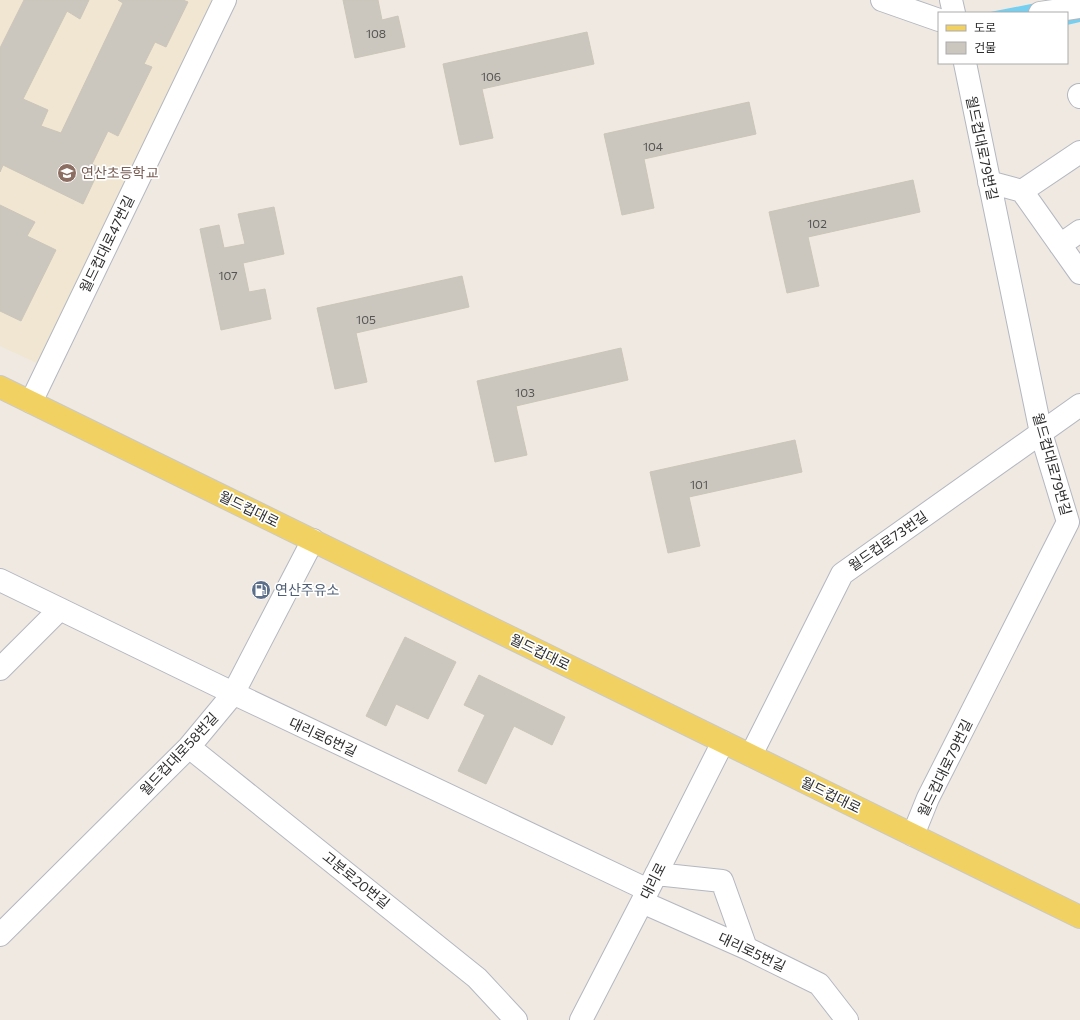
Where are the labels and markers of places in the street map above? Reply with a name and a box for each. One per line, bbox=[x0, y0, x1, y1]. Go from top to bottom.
school or university icon: 연산초등학교 bbox=[56, 162, 78, 184]
place label: 연산초등학교 bbox=[81, 164, 158, 181]
fuel station icon: 연산주유소 bbox=[250, 579, 272, 601]
place label: 연산주유소 bbox=[275, 581, 340, 598]

